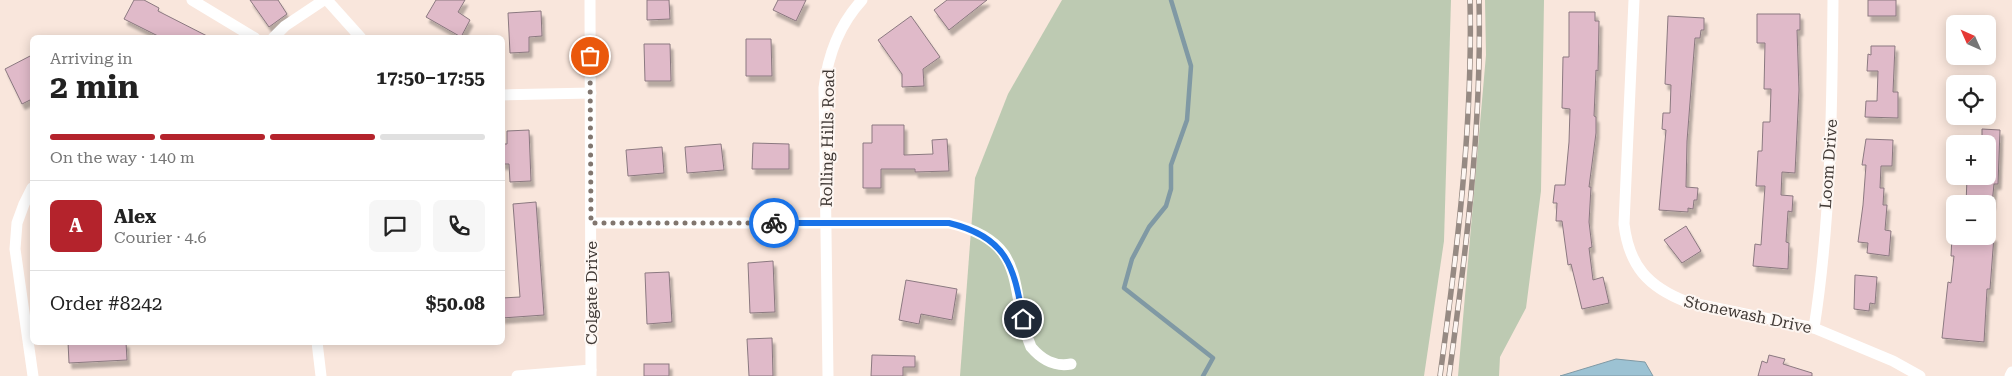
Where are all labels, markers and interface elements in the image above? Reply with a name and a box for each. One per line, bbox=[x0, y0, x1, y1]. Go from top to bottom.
north arrow bbox=[1946, 15, 1996, 65]
map controls bbox=[1946, 15, 1996, 245]
pin bbox=[569, 35, 611, 77]
icon: bag bbox=[576, 42, 604, 70]
text: Arriving in bbox=[50, 49, 133, 68]
text: 17:50–17:55 bbox=[376, 66, 485, 89]
text: 2 min bbox=[50, 68, 139, 106]
street label: Rolling Hills Road bbox=[817, 69, 838, 207]
button: locate bbox=[1946, 75, 1996, 125]
street label: Loom Drive bbox=[1816, 118, 1841, 210]
button: + bbox=[1946, 135, 1996, 185]
text: On the way · 140 m bbox=[50, 148, 195, 167]
button: − bbox=[1946, 195, 1996, 245]
courier bbox=[749, 198, 799, 248]
button: chat bbox=[369, 200, 421, 252]
button: phone bbox=[433, 200, 485, 252]
text: Alex bbox=[114, 205, 156, 228]
icon: bike bbox=[760, 209, 788, 237]
text: A bbox=[69, 214, 83, 237]
text: Courier · 4.6 bbox=[114, 228, 207, 247]
street label: Colgate Drive bbox=[582, 241, 601, 345]
text: Order #8242 bbox=[50, 292, 162, 315]
text: $50.08 bbox=[426, 292, 485, 315]
street label: Stonewash Drive bbox=[1682, 292, 1814, 337]
pin bbox=[1002, 298, 1044, 340]
icon: home bbox=[1009, 305, 1037, 333]

